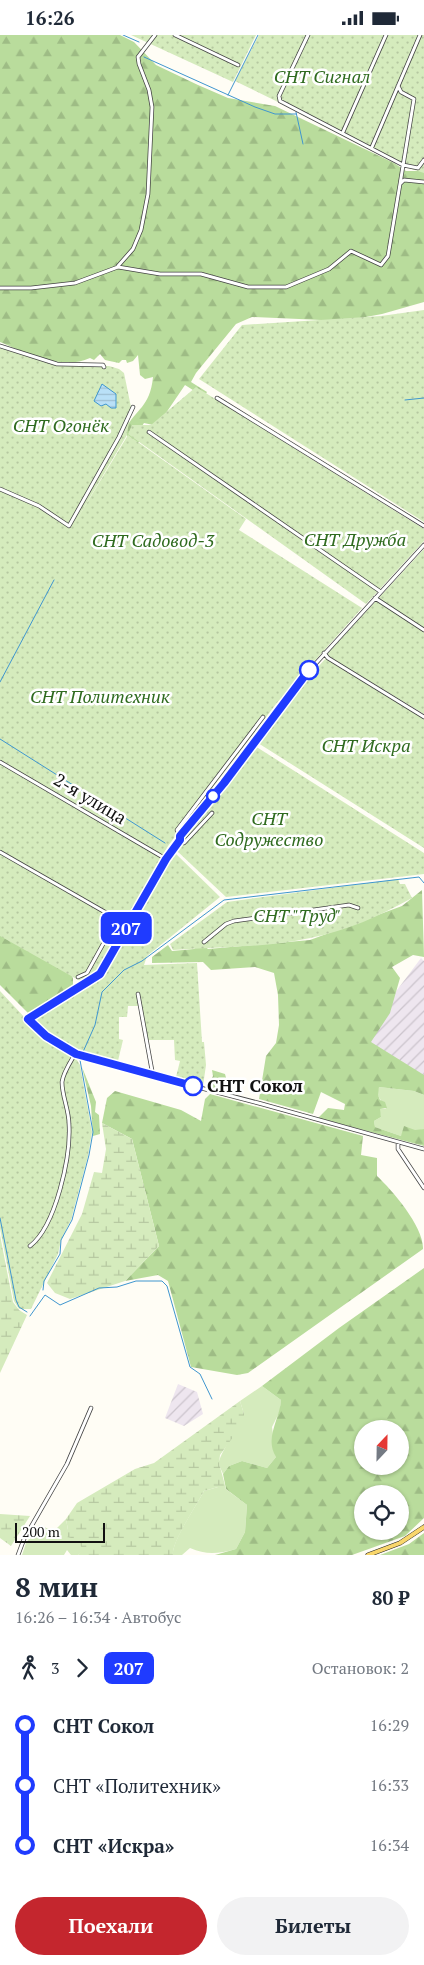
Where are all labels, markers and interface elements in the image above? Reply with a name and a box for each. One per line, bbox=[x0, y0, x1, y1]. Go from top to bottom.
text: 16:26 bbox=[25, 5, 74, 30]
park label: СНТ Сигнал bbox=[274, 64, 370, 88]
park label: СНТ Огонёк bbox=[13, 413, 109, 437]
park label: СНТ Дружба bbox=[304, 527, 406, 551]
park label: СНТ Садовод-3 bbox=[92, 528, 215, 552]
unlabelled marker bbox=[299, 660, 319, 680]
park label: СНТ Политехник bbox=[30, 684, 170, 708]
park label: СНТ Искра bbox=[321, 733, 411, 757]
street label: 2-я улица bbox=[50, 767, 131, 829]
unlabelled marker bbox=[206, 789, 220, 803]
park label: СНТ Содружество bbox=[214, 806, 324, 851]
park label: СНТ "Труд" bbox=[253, 903, 341, 927]
line badge: 207 bbox=[97, 912, 155, 944]
text: 207 bbox=[111, 916, 141, 940]
place label: СНТ Сокол bbox=[207, 1073, 303, 1097]
marker: СНТ Сокол bbox=[183, 1076, 203, 1096]
north arrow bbox=[354, 1420, 409, 1475]
map controls bbox=[354, 1420, 409, 1540]
button: locate bbox=[354, 1485, 409, 1540]
scale bar bbox=[15, 1520, 105, 1543]
text: 200 m bbox=[22, 1522, 60, 1541]
text: 8 мин bbox=[15, 1568, 98, 1605]
text: 80 ₽ bbox=[372, 1585, 409, 1610]
text: 16:26 – 16:34 · Автобус bbox=[15, 1606, 181, 1628]
icon: walk bbox=[15, 1654, 43, 1682]
icon: forward bbox=[68, 1654, 96, 1682]
text: 207 bbox=[114, 1656, 144, 1680]
text: 3 bbox=[51, 1657, 60, 1679]
text: Остановок: 2 bbox=[312, 1657, 409, 1679]
text: СНТ Сокол bbox=[53, 1713, 154, 1738]
text: 16:29 bbox=[370, 1714, 409, 1736]
text: СНТ «Политехник» bbox=[53, 1773, 221, 1798]
text: 16:33 bbox=[370, 1774, 409, 1796]
text: СНТ «Искра» bbox=[53, 1833, 174, 1858]
text: 16:34 bbox=[370, 1834, 409, 1856]
button: Поехали bbox=[15, 1897, 207, 1955]
button: Билеты bbox=[217, 1897, 409, 1955]

